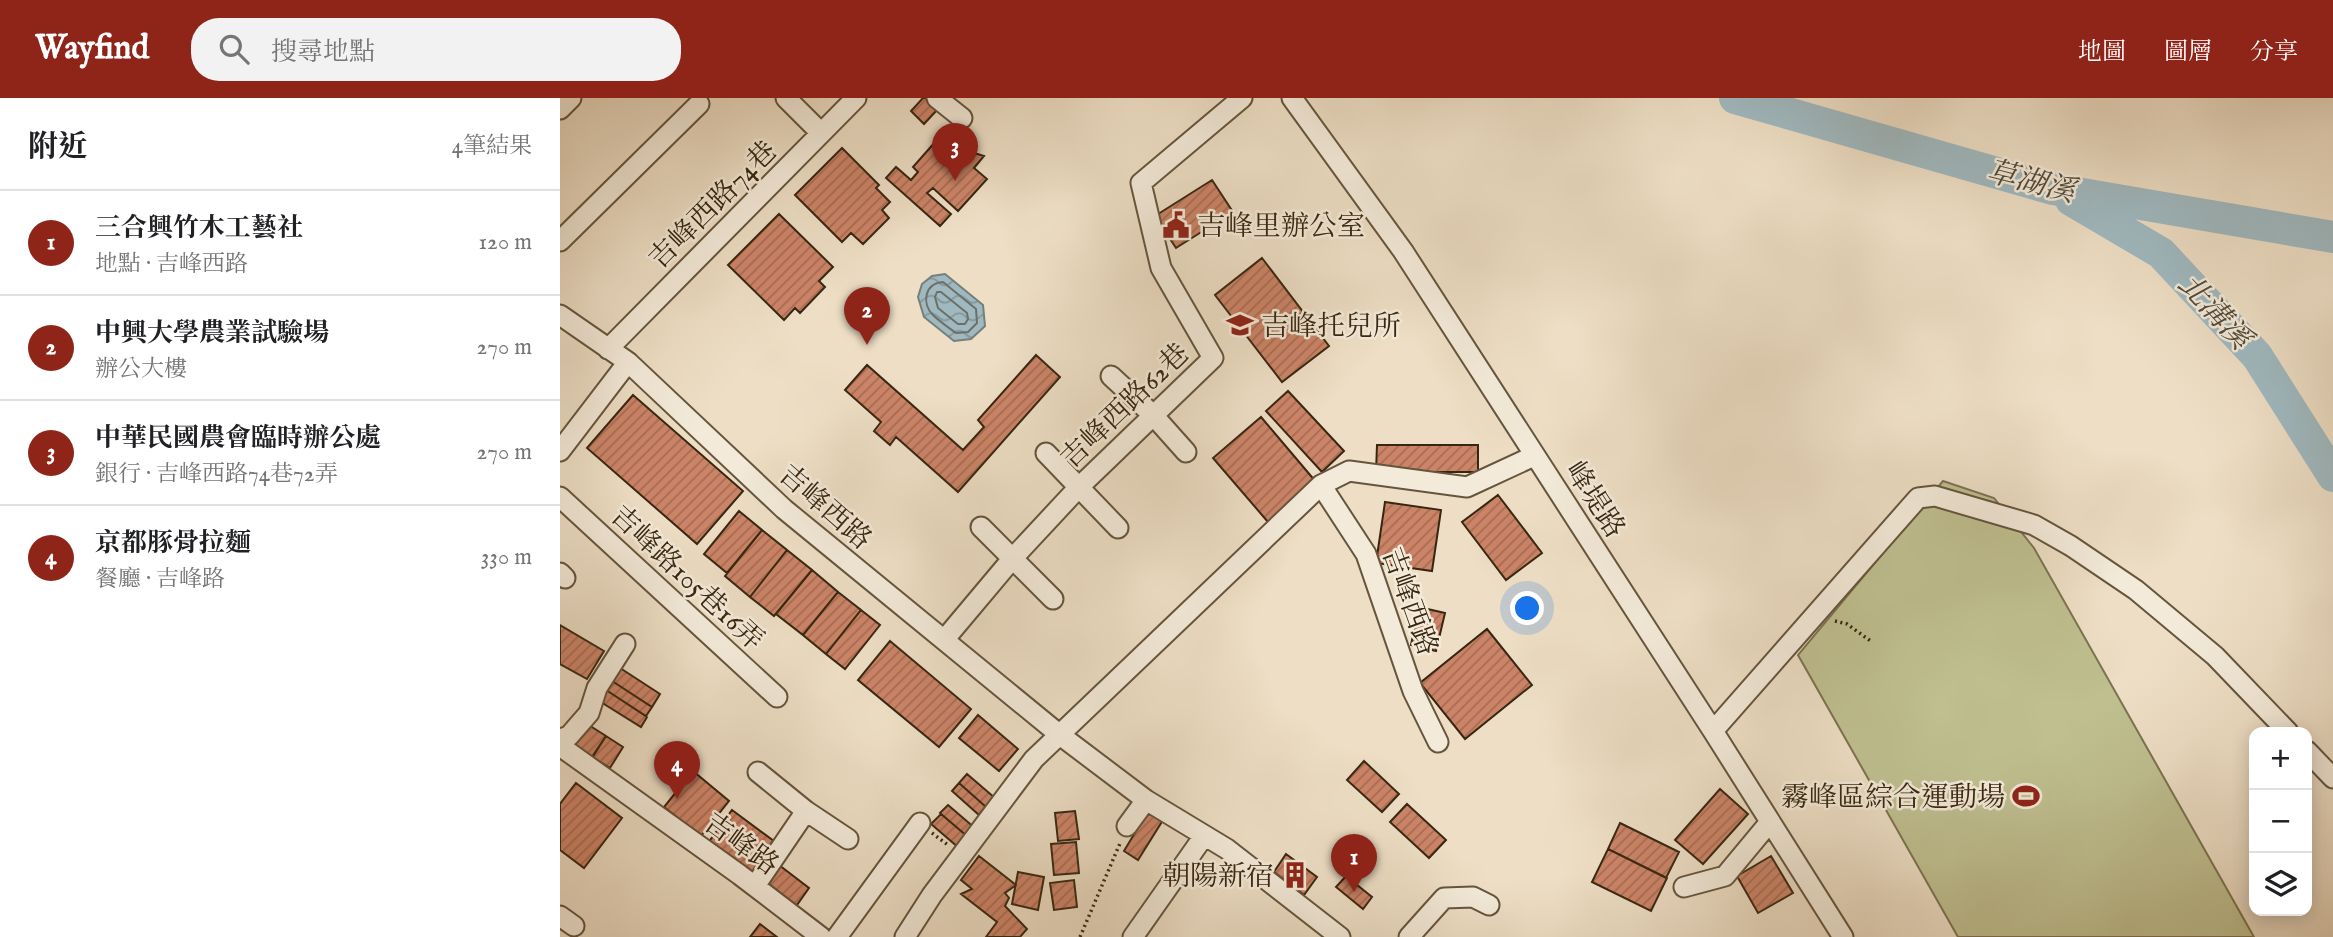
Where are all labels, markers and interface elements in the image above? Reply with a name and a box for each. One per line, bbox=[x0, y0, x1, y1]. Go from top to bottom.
search box bbox=[191, 18, 681, 81]
text: Wayfind bbox=[35, 28, 149, 70]
icon: search bbox=[215, 30, 253, 68]
text: 搜尋地點 bbox=[271, 36, 375, 69]
text: 地圖 bbox=[2078, 37, 2126, 68]
text: 圖層 bbox=[2164, 37, 2212, 68]
text: 分享 bbox=[2250, 37, 2298, 68]
pin: 3 bbox=[932, 123, 978, 181]
text: 附近 bbox=[28, 129, 88, 167]
text: 4筆結果 bbox=[452, 132, 532, 161]
street label: 吉峰西路74巷 bbox=[642, 134, 785, 277]
water label: 草湖溪 bbox=[1982, 154, 2082, 213]
public building icon: 吉峰里辦公室 bbox=[1161, 210, 1191, 240]
place label: 吉峰里辦公室 bbox=[1197, 210, 1365, 245]
text: 三合興竹木工藝社 bbox=[95, 212, 303, 245]
text: 1 bbox=[47, 228, 55, 257]
text: 120 m bbox=[479, 228, 532, 257]
text: 地點 · 吉峰西路 bbox=[95, 250, 248, 279]
water label: 北溝溪 bbox=[2169, 266, 2260, 360]
pin: 2 bbox=[844, 287, 890, 345]
school or university icon: 吉峰托兒所 bbox=[1225, 310, 1255, 340]
place label: 吉峰托兒所 bbox=[1261, 310, 1401, 345]
text: 中興大學農業試驗場 bbox=[95, 317, 329, 350]
text: 2 bbox=[46, 333, 56, 362]
text: 270 m bbox=[477, 333, 532, 362]
street label: 吉峰西路62巷 bbox=[1054, 337, 1197, 477]
text: 辦公大樓 bbox=[95, 355, 187, 384]
text: 中華民國農會臨時辦公處 bbox=[95, 422, 381, 455]
text: 3 bbox=[47, 438, 55, 467]
text: 270 m bbox=[477, 438, 532, 467]
street label: 峰堤路 bbox=[1556, 456, 1631, 545]
street label: 吉峰西路 bbox=[771, 458, 878, 558]
text: 銀行 · 吉峰西路74巷72弄 bbox=[95, 460, 338, 489]
street label: 吉峰路105巷16弄 bbox=[603, 499, 770, 659]
text: 京都豚骨拉麵 bbox=[95, 527, 251, 560]
text: 4 bbox=[45, 543, 57, 572]
text: 330 m bbox=[481, 543, 532, 572]
street label: 吉峰西路 bbox=[1373, 543, 1444, 660]
text: 餐廳 · 吉峰路 bbox=[95, 565, 225, 594]
your location bbox=[1510, 591, 1544, 625]
map controls bbox=[2249, 727, 2312, 916]
button: + bbox=[2249, 727, 2312, 790]
pin: 4 bbox=[654, 741, 700, 799]
place label: 霧峰區綜合運動場 bbox=[1781, 781, 2005, 816]
sports icon: 霧峰區綜合運動場 bbox=[2011, 781, 2041, 811]
button: − bbox=[2249, 790, 2312, 853]
street label: 吉峰路 bbox=[696, 806, 785, 884]
pin: 1 bbox=[1331, 834, 1377, 892]
button: layers bbox=[2249, 853, 2312, 916]
place label: 朝陽新宿 bbox=[1162, 860, 1274, 895]
building icon: 朝陽新宿 bbox=[1280, 860, 1310, 890]

